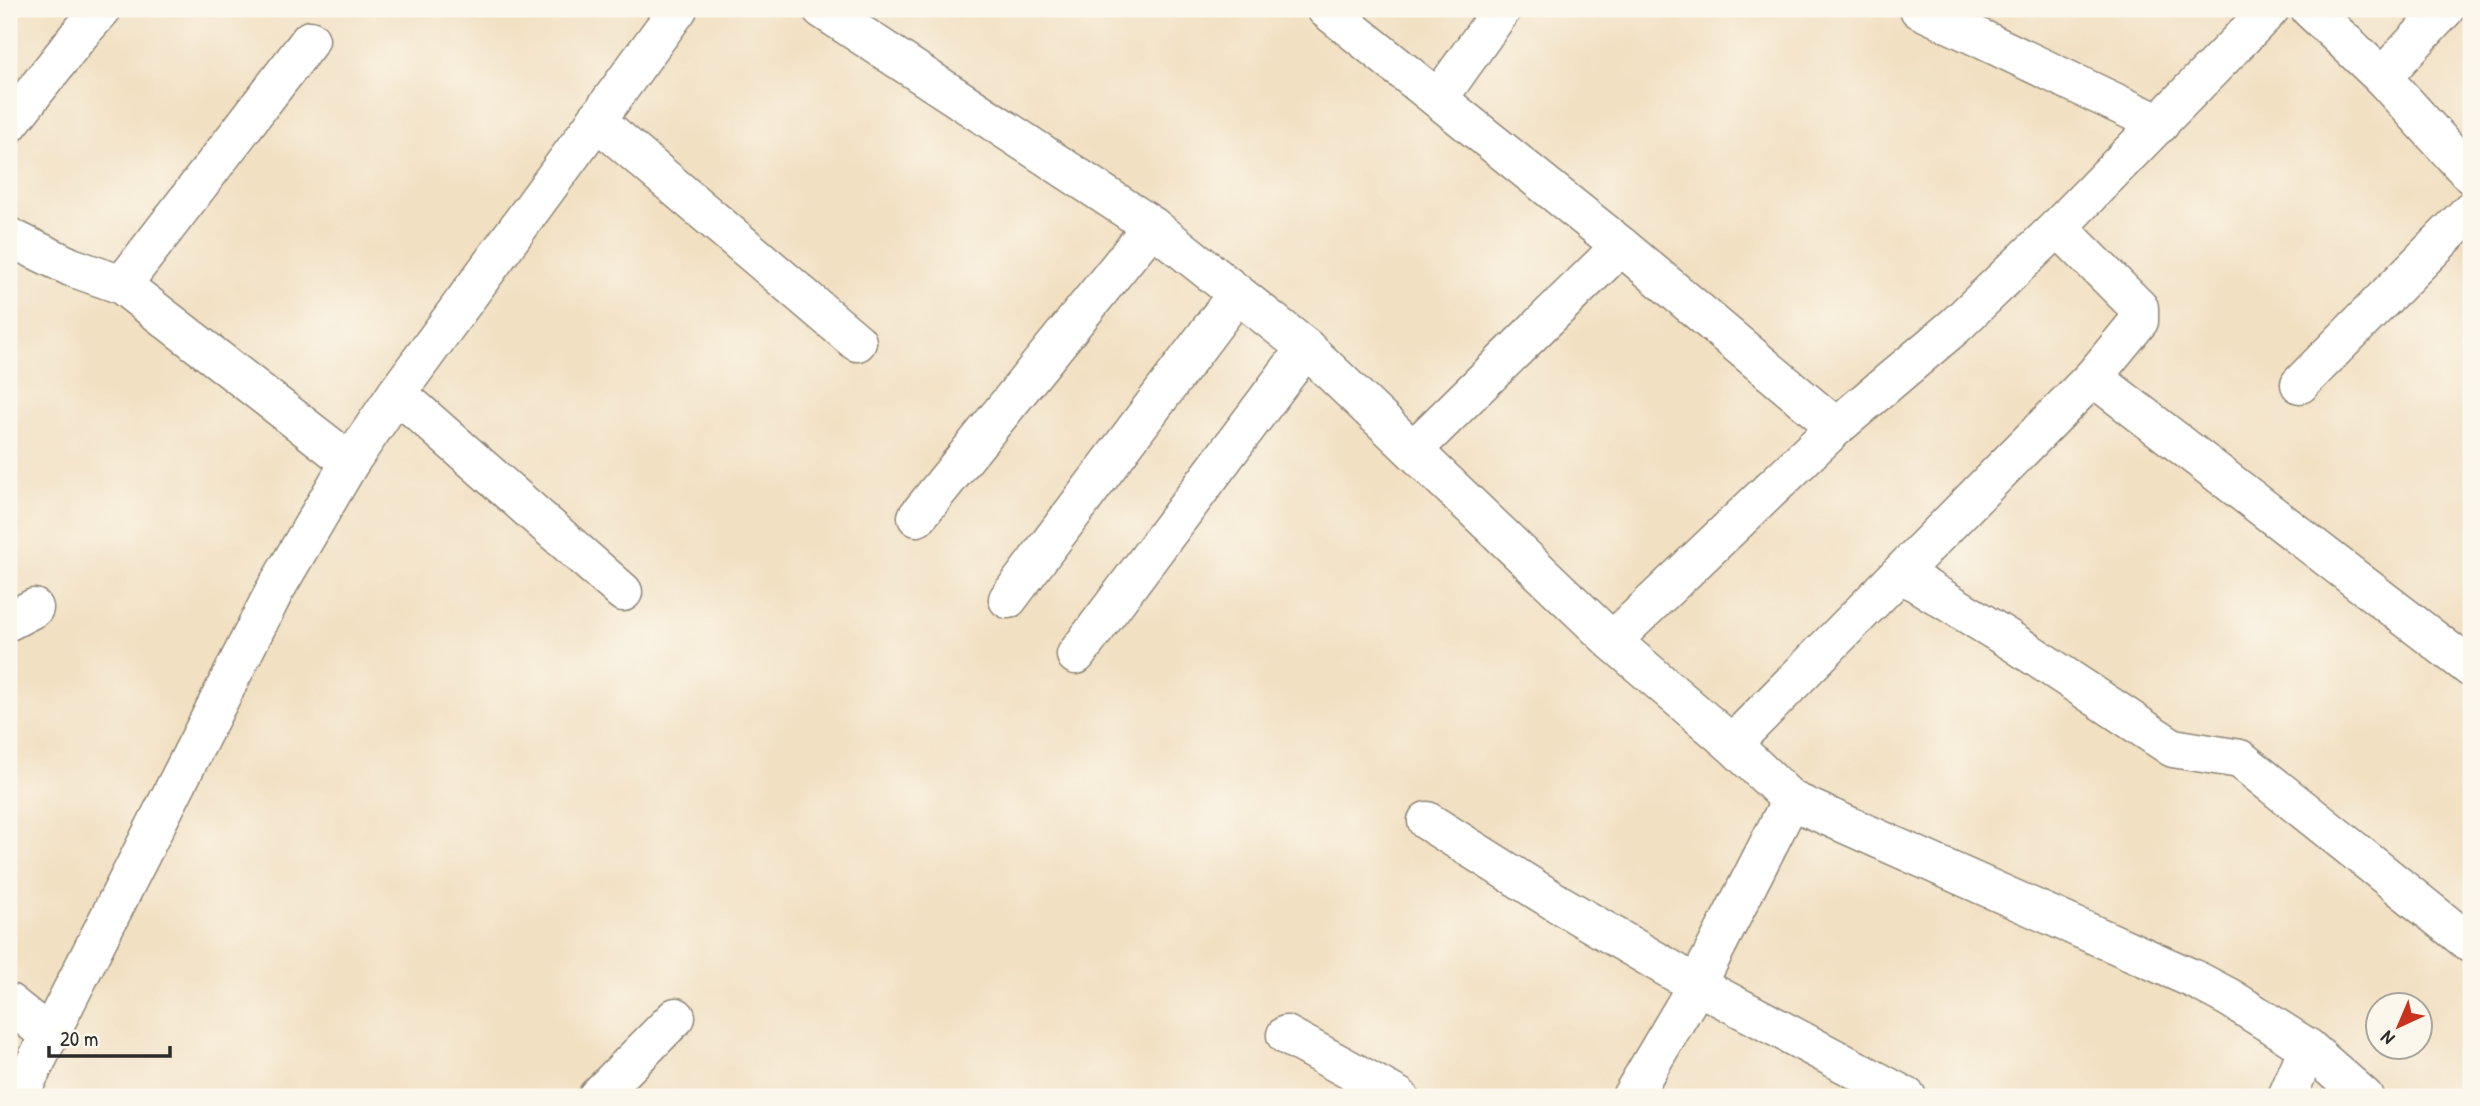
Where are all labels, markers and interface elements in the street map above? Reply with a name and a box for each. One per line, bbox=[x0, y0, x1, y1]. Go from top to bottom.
north arrow bbox=[2364, 990, 2434, 1060]
scale bar bbox=[49, 1015, 170, 1059]
text: 20 m bbox=[60, 1024, 98, 1053]
text: N bbox=[2375, 1025, 2400, 1051]

